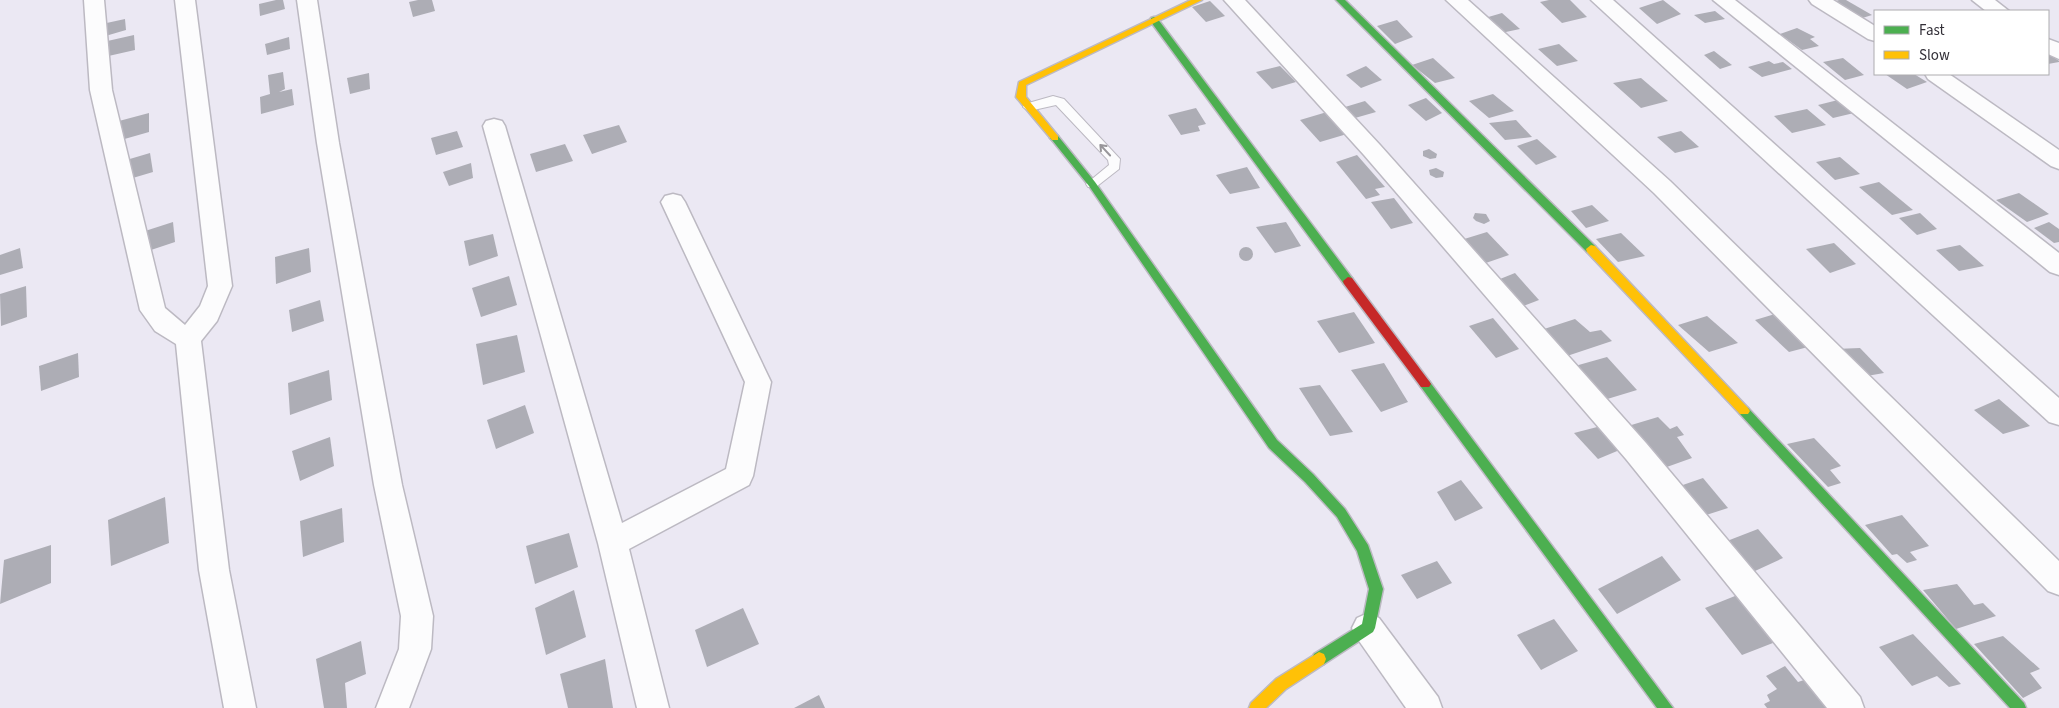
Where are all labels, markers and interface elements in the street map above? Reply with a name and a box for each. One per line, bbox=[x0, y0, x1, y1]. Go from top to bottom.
legend bbox=[1874, 10, 2049, 75]
text: Fast bbox=[1919, 20, 1945, 41]
text: Slow bbox=[1919, 45, 1950, 66]
one-way arrow bbox=[1099, 143, 1111, 156]

